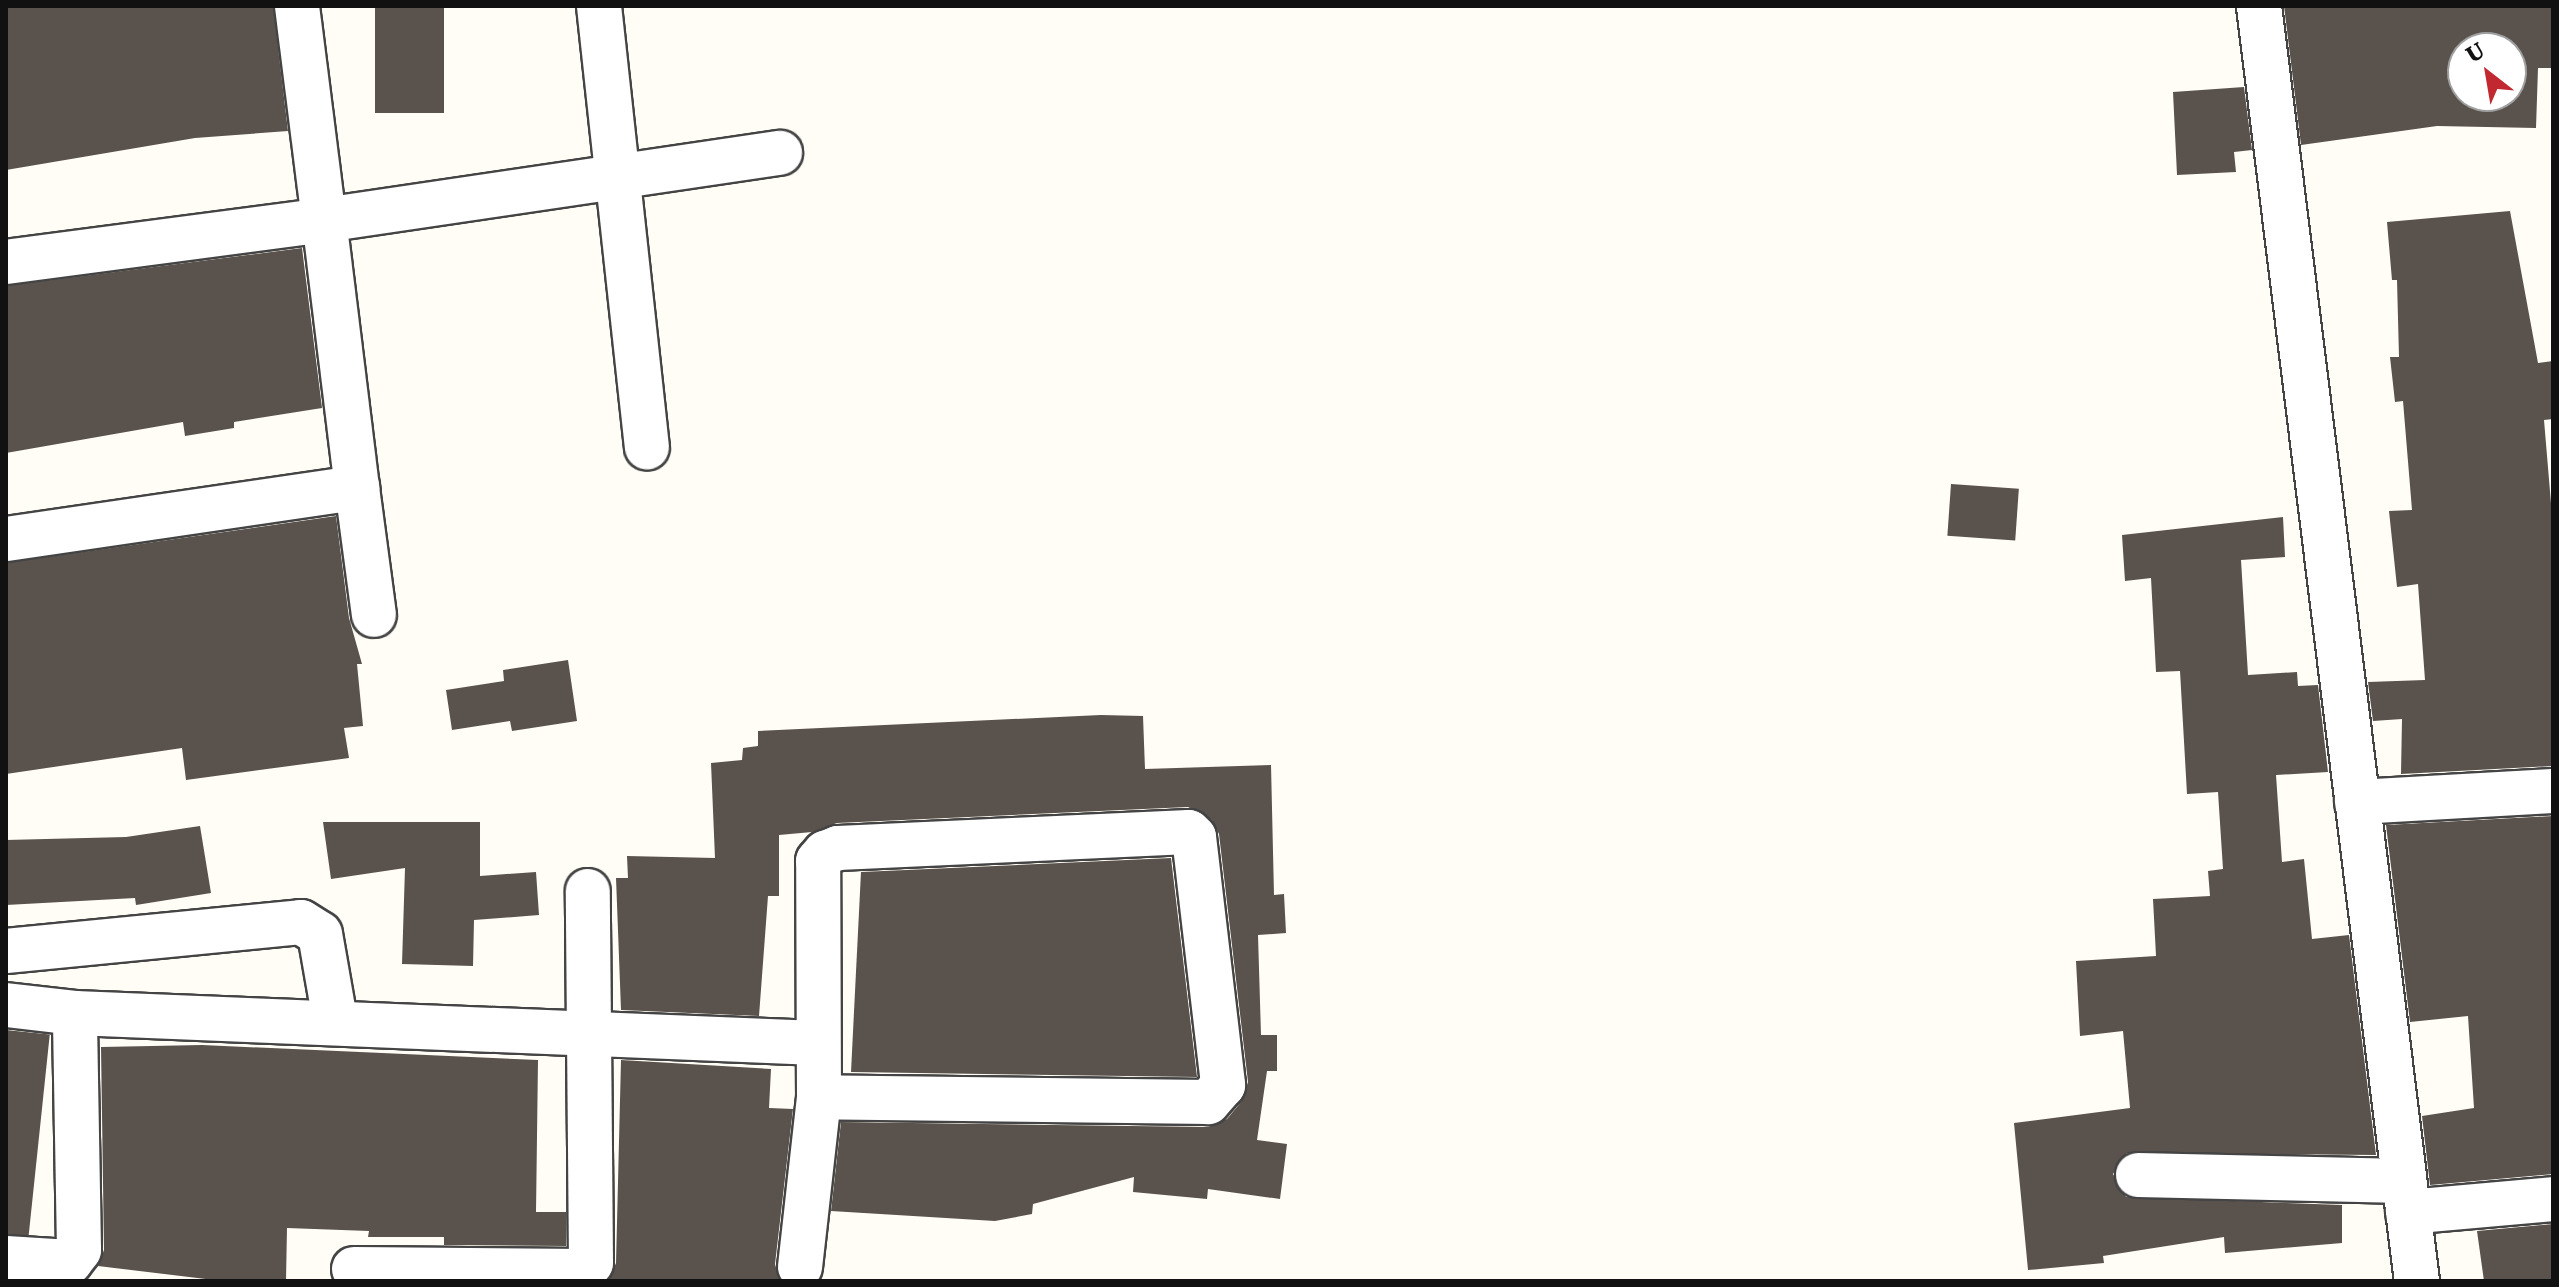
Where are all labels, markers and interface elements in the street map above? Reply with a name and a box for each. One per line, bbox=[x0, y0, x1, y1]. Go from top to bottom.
north arrow bbox=[2447, 32, 2527, 112]
text: U bbox=[2462, 38, 2489, 68]

